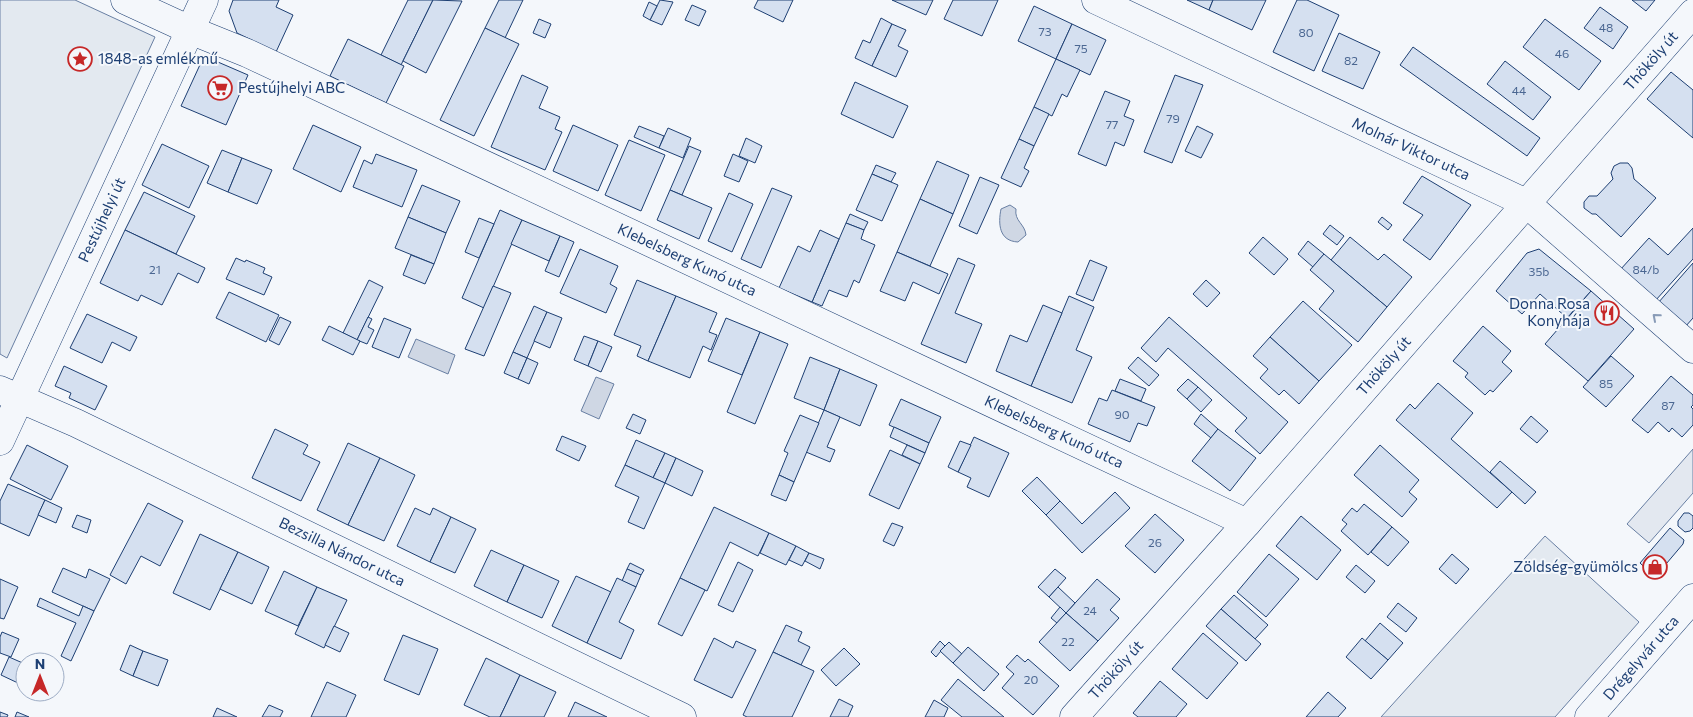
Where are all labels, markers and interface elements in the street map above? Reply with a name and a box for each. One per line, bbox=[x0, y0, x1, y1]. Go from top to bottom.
house number: 48 bbox=[1599, 20, 1613, 34]
house number: 73 bbox=[1038, 24, 1052, 38]
house number: 80 bbox=[1298, 25, 1314, 39]
street label: Thököly út bbox=[1620, 27, 1681, 94]
house number: 75 bbox=[1074, 41, 1088, 55]
place icon: 1848-as emlékmű bbox=[67, 46, 93, 72]
house number: 46 bbox=[1555, 46, 1569, 60]
place label: 1848-as emlékmű bbox=[98, 49, 218, 67]
house number: 82 bbox=[1344, 53, 1358, 67]
supermarket icon: Pestújhelyi ABC bbox=[207, 75, 233, 101]
place label: Pestújhelyi ABC bbox=[238, 78, 345, 96]
house number: 44 bbox=[1512, 83, 1526, 97]
house number: 79 bbox=[1166, 111, 1180, 125]
street label: Molnár Viktor utca bbox=[1350, 113, 1473, 183]
house number: 77 bbox=[1106, 117, 1118, 131]
street label: Pestújhelyi út bbox=[74, 174, 129, 265]
street label: Klebelsberg Kunó utca bbox=[615, 219, 760, 299]
house number: 21 bbox=[149, 262, 161, 276]
house number: 84/b bbox=[1633, 262, 1659, 276]
house number: 35b bbox=[1529, 264, 1549, 278]
place label: Donna Rosa Konyhája bbox=[1509, 294, 1590, 329]
restaurant icon: Donna Rosa Konyhája bbox=[1594, 300, 1620, 326]
one-way arrow bbox=[1653, 313, 1662, 322]
street label: Thököly út bbox=[1353, 332, 1414, 399]
house number: 85 bbox=[1599, 376, 1613, 390]
street label: Klebelsberg Kunó utca bbox=[982, 391, 1127, 471]
house number: 87 bbox=[1661, 398, 1675, 412]
house number: 90 bbox=[1114, 407, 1130, 421]
street label: Bezsilla Nándor utca bbox=[277, 513, 408, 589]
house number: 26 bbox=[1148, 535, 1162, 549]
shop icon: Zöldség-gyümölcs bbox=[1642, 554, 1668, 580]
place label: Zöldség-gyümölcs bbox=[1513, 557, 1638, 575]
house number: 24 bbox=[1083, 603, 1097, 617]
street label: Drégelyvár utca bbox=[1599, 611, 1682, 703]
house number: 22 bbox=[1061, 634, 1075, 648]
street label: Thököly út bbox=[1084, 636, 1146, 702]
north arrow bbox=[15, 652, 65, 702]
text: N bbox=[35, 655, 45, 672]
house number: 20 bbox=[1024, 672, 1038, 686]

